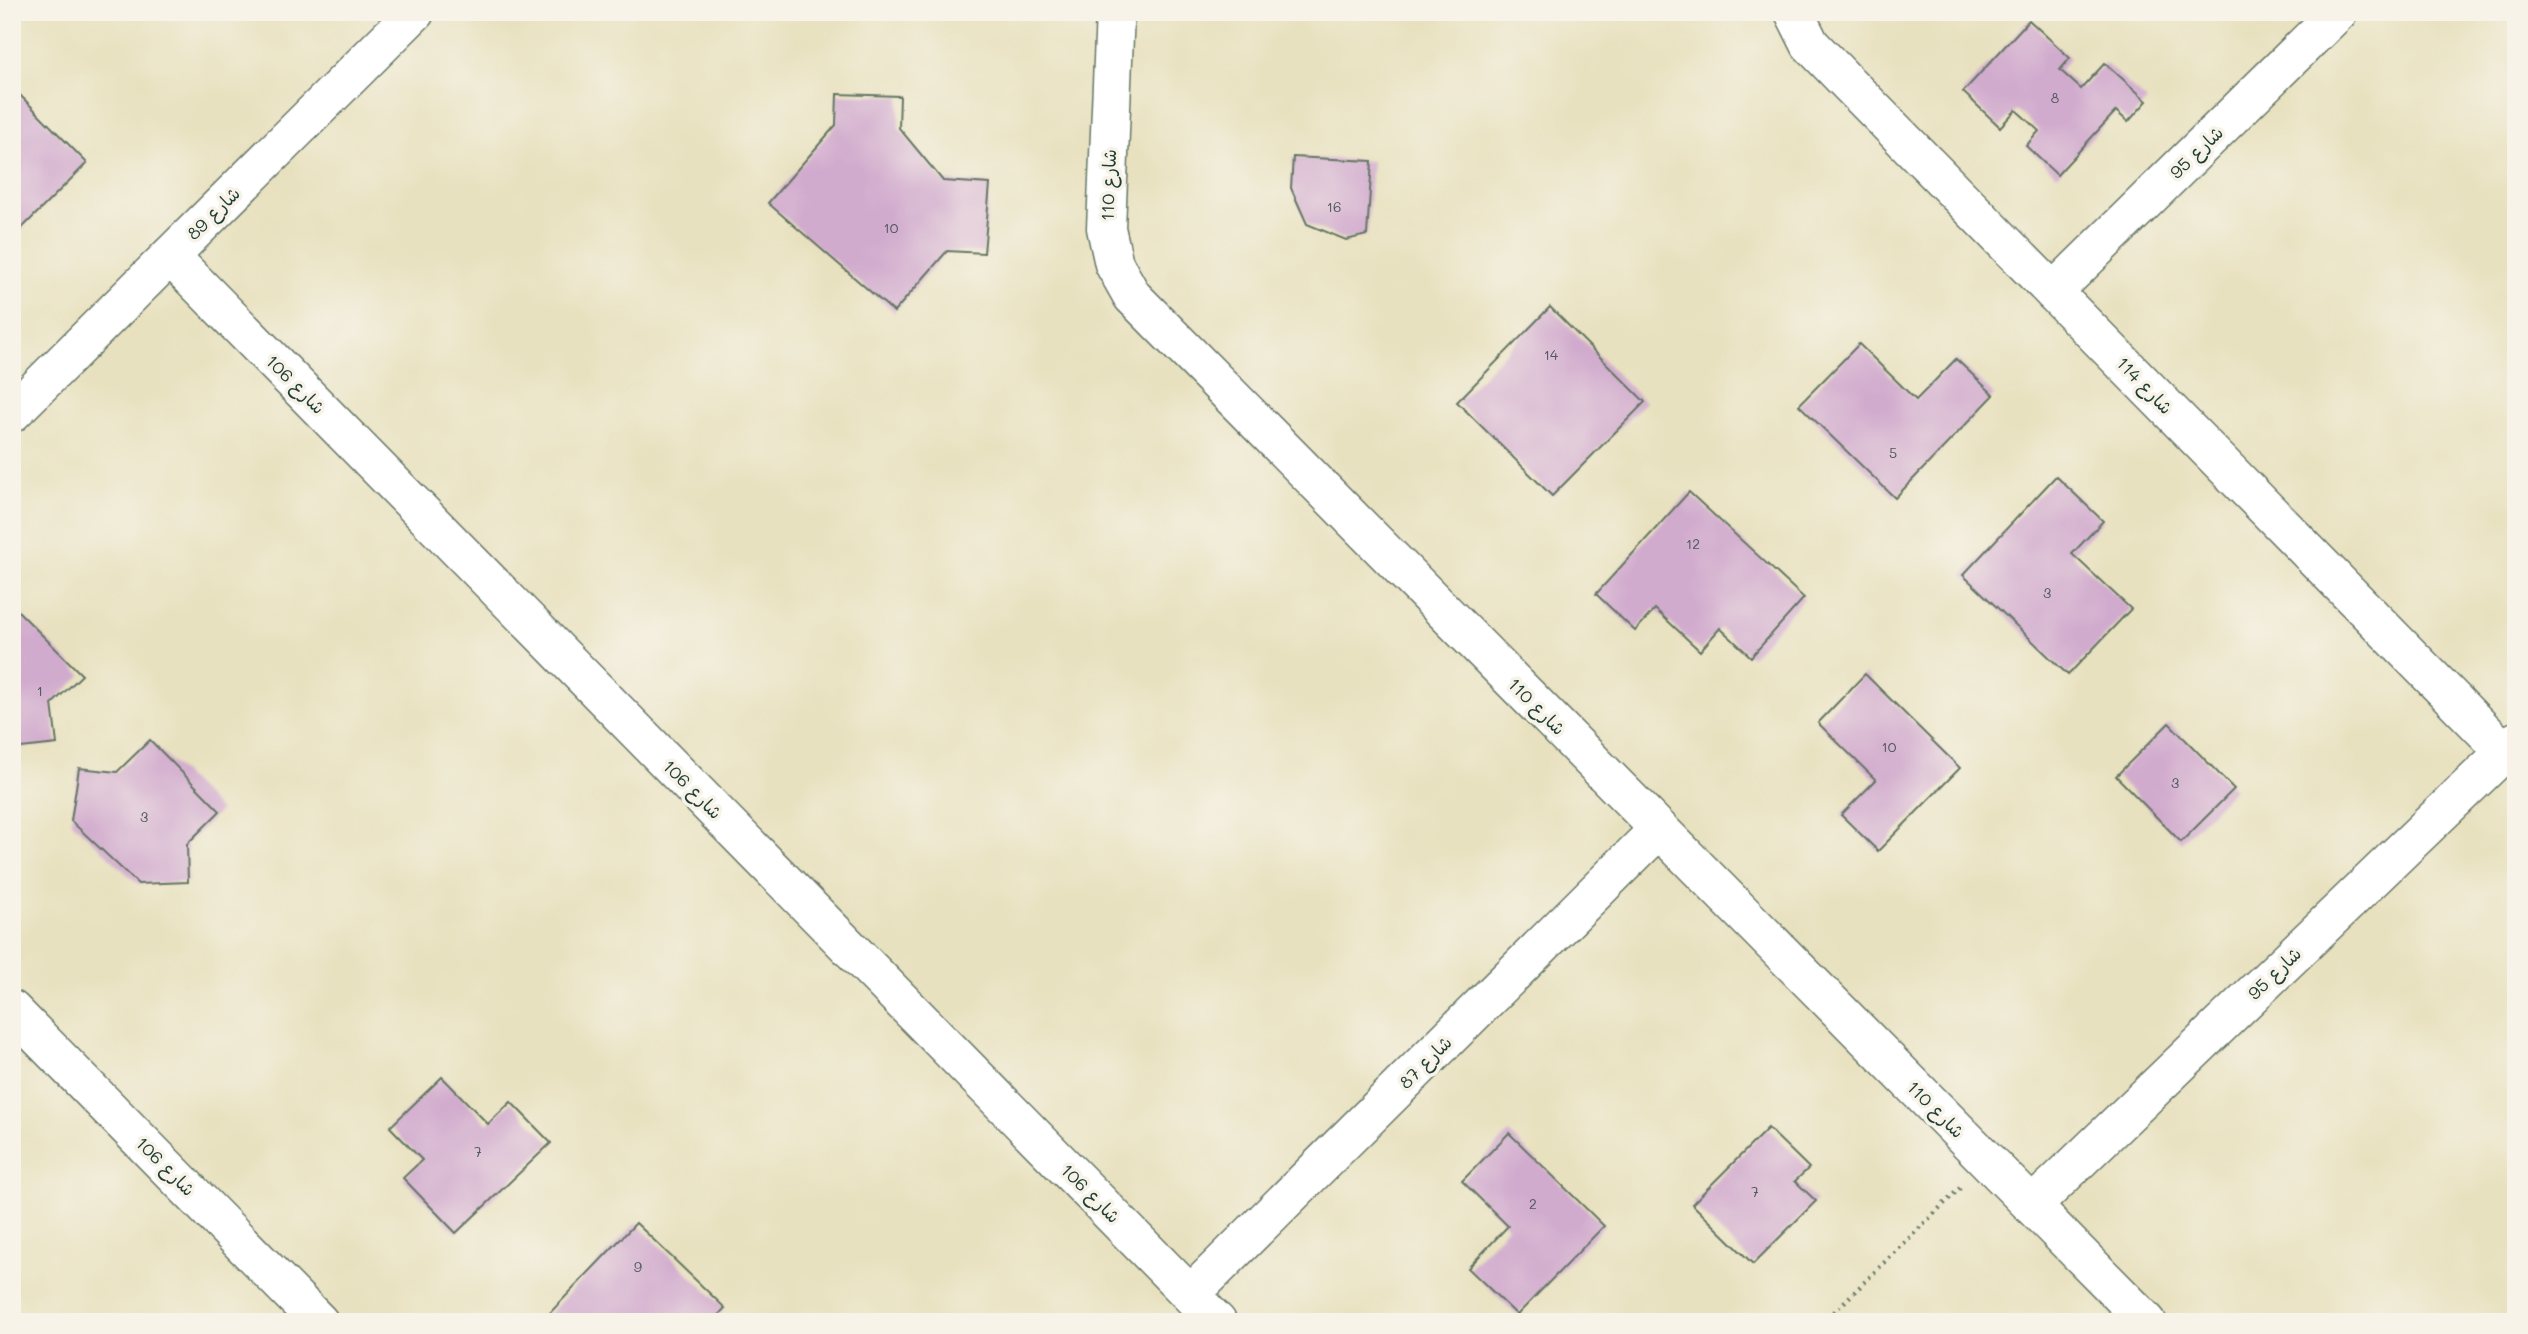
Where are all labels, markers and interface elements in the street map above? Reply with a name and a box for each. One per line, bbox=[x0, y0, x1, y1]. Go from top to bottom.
house number: 8 bbox=[2051, 88, 2059, 107]
street label: شارع 95 bbox=[2164, 120, 2229, 184]
street label: شارع 110 bbox=[1095, 149, 1122, 221]
street label: شارع 89 bbox=[181, 181, 246, 246]
house number: 16 bbox=[1327, 197, 1341, 216]
house number: 10 bbox=[884, 218, 899, 237]
house number: 14 bbox=[1544, 345, 1559, 364]
street label: شارع 106 bbox=[260, 349, 331, 420]
street label: شارع 114 bbox=[2111, 351, 2178, 420]
house number: 5 bbox=[1889, 443, 1897, 462]
house number: 12 bbox=[1686, 534, 1700, 553]
house number: 3 bbox=[2043, 583, 2051, 602]
street label: شارع 110 bbox=[1502, 672, 1571, 741]
house number: 1 bbox=[37, 681, 43, 700]
house number: 10 bbox=[1882, 737, 1897, 756]
street label: شارع 106 bbox=[657, 754, 728, 825]
house number: 3 bbox=[2171, 773, 2179, 792]
house number: 3 bbox=[140, 807, 148, 826]
street label: شارع 95 bbox=[2242, 941, 2307, 1005]
street label: شارع 87 bbox=[1393, 1030, 1457, 1094]
street label: شارع 110 bbox=[1901, 1075, 1970, 1144]
street label: شارع 106 bbox=[130, 1131, 201, 1202]
house number: 7 bbox=[474, 1142, 482, 1161]
street label: شارع 106 bbox=[1055, 1158, 1126, 1229]
house number: 7 bbox=[1751, 1182, 1759, 1201]
house number: 2 bbox=[1529, 1194, 1537, 1213]
house number: 9 bbox=[634, 1257, 642, 1276]

